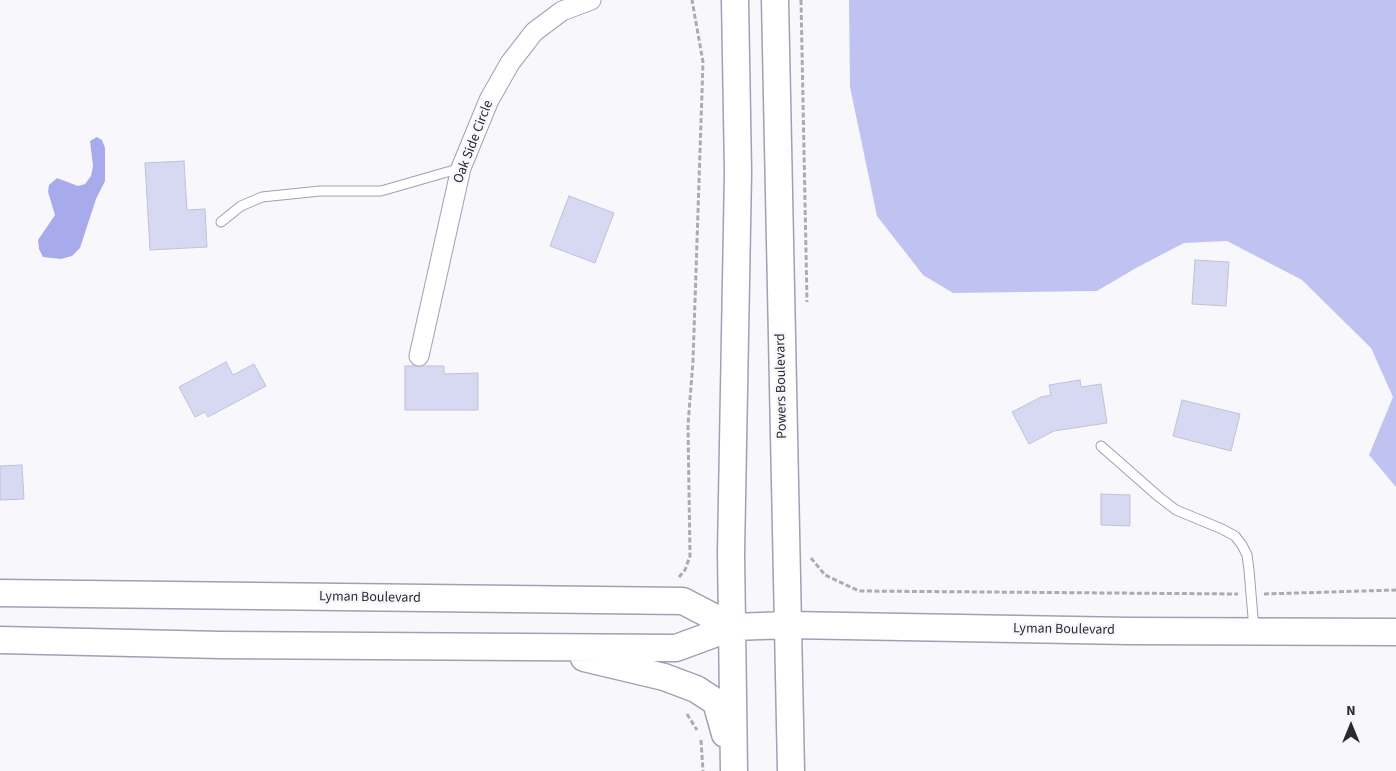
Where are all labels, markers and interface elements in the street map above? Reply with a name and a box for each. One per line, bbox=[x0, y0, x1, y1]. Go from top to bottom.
street label: Oak Side Circle bbox=[450, 98, 498, 186]
street label: Powers Boulevard bbox=[773, 333, 791, 439]
street label: Lyman Boulevard bbox=[319, 589, 421, 607]
street label: Lyman Boulevard bbox=[1013, 621, 1115, 639]
north arrow bbox=[1326, 701, 1376, 751]
text: N bbox=[1346, 701, 1356, 721]

